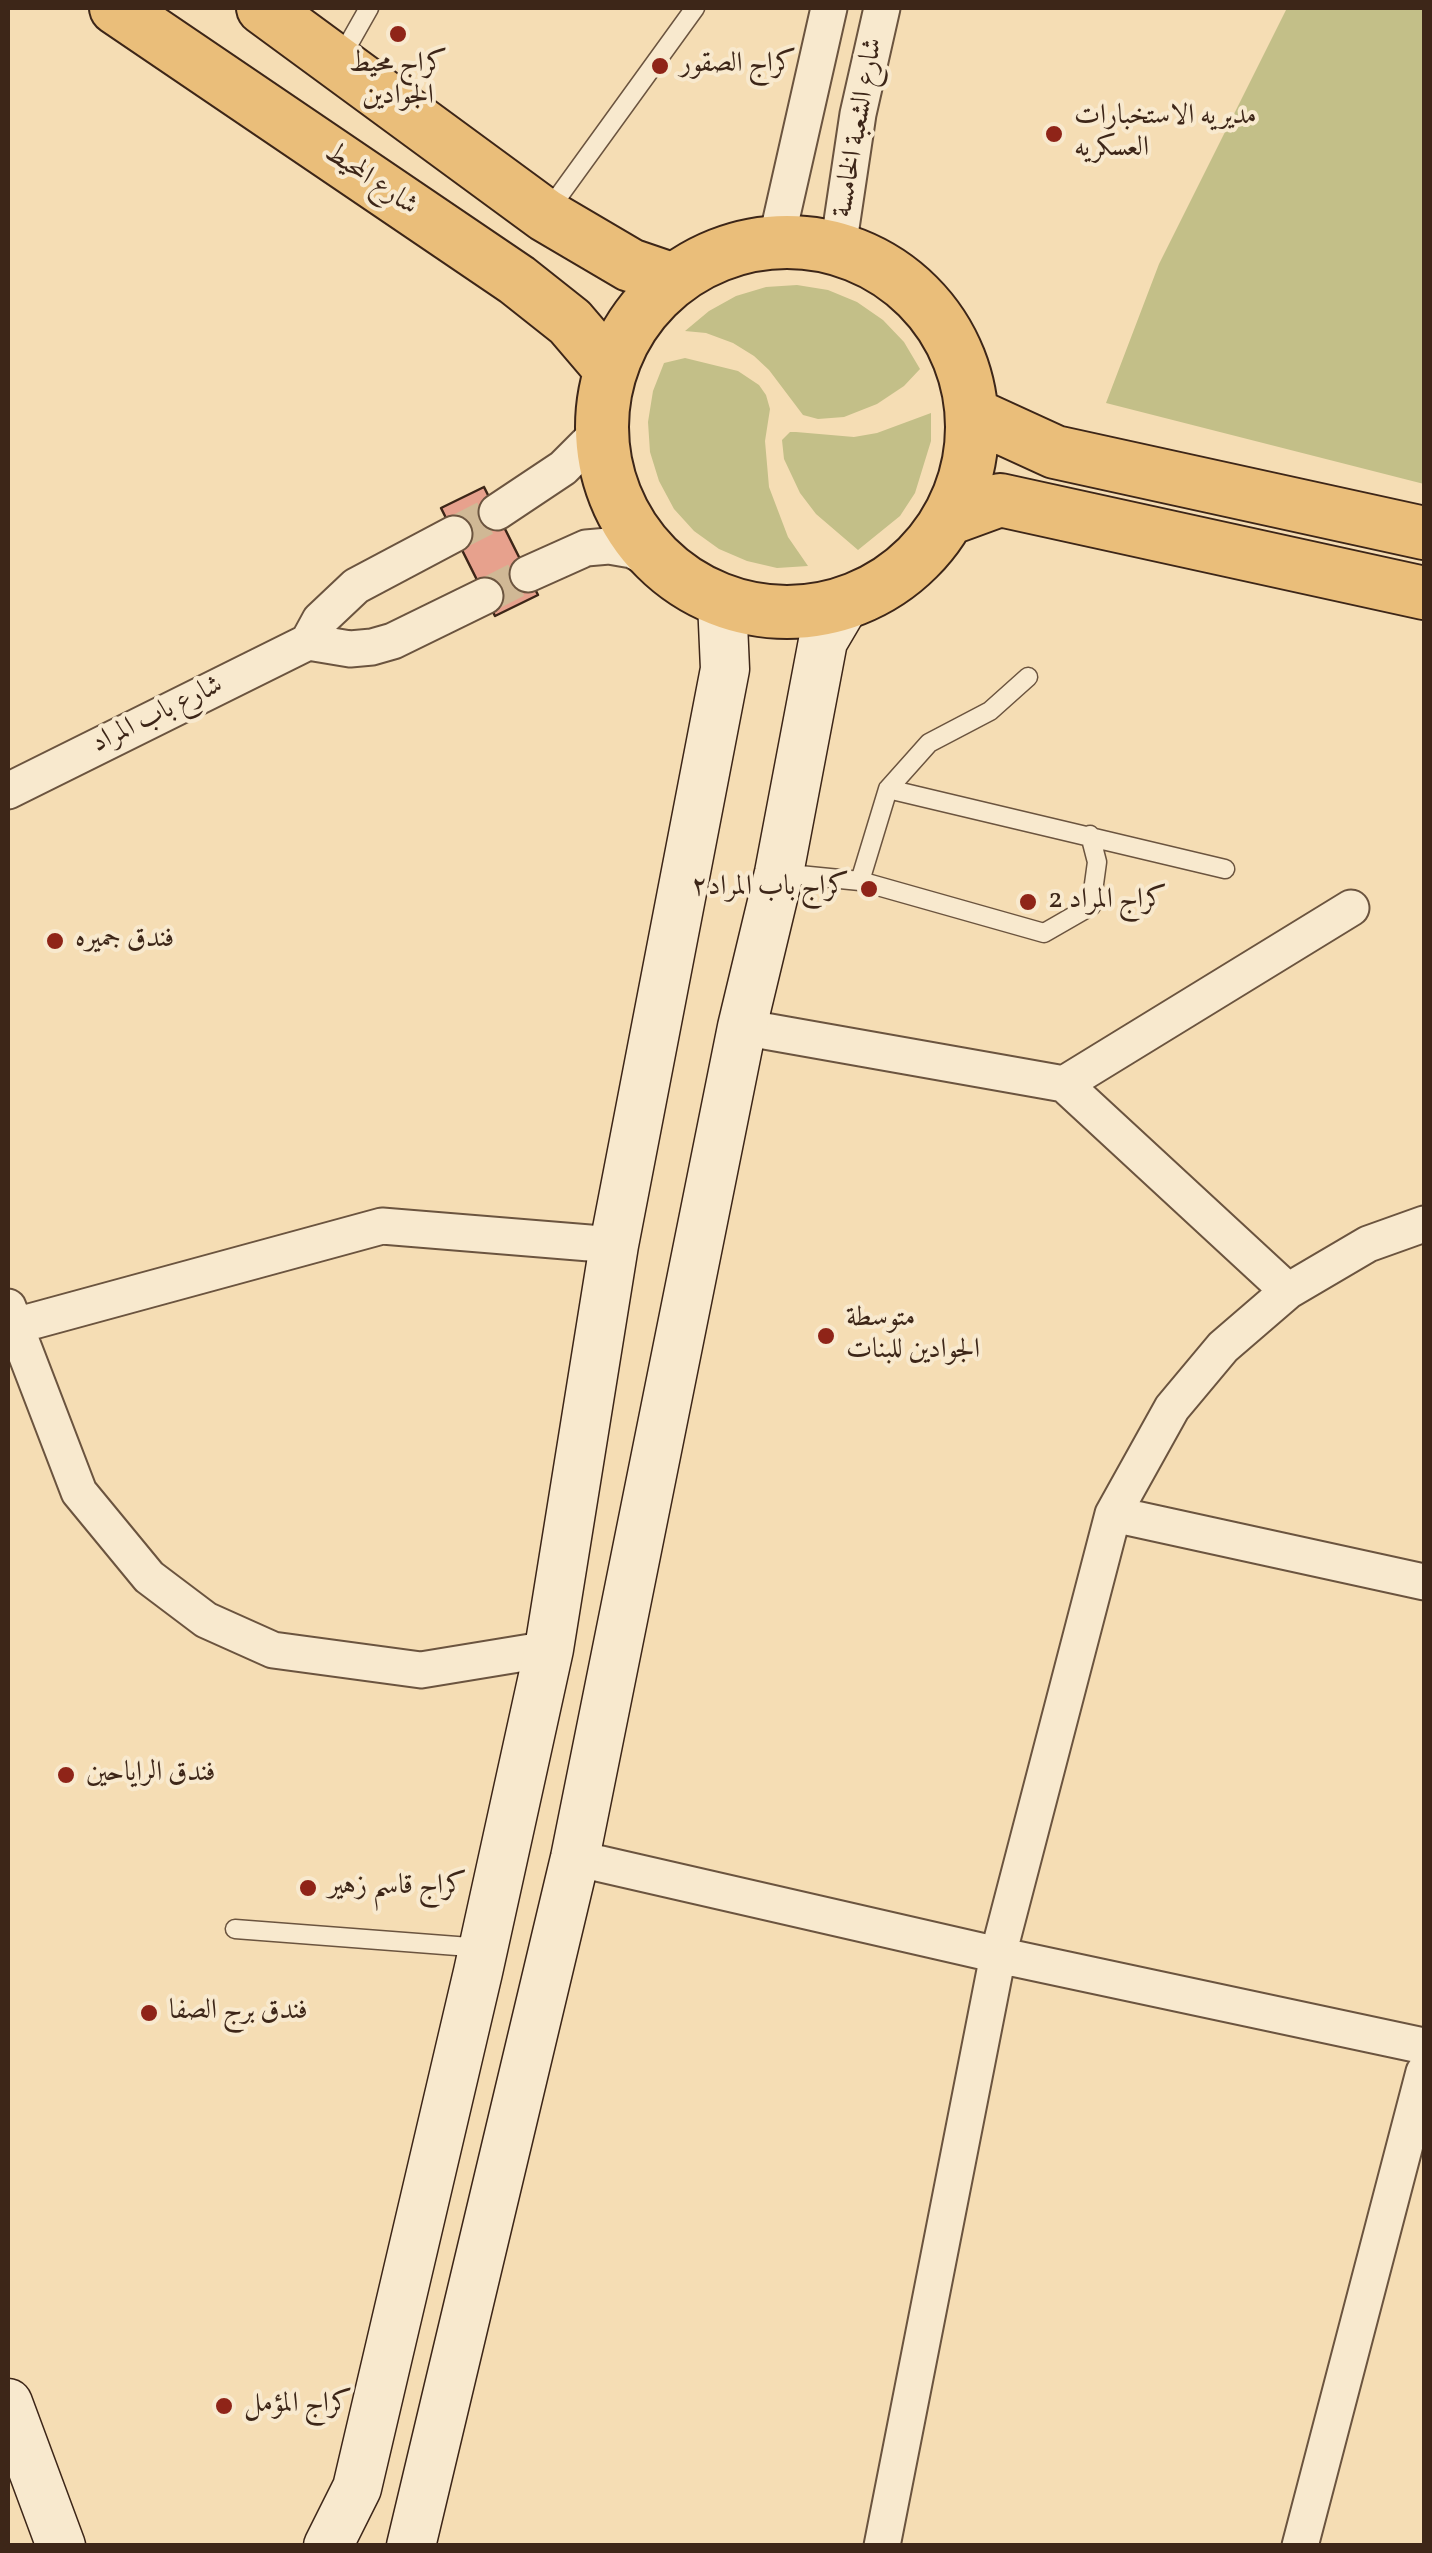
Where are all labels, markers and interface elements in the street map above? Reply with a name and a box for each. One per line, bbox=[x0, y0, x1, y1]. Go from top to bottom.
marker: كراج محيط الجوادين bbox=[387, 23, 409, 45]
street label: شارع الشعبة الخامسة bbox=[828, 35, 892, 221]
place label: كراج محيط الجوادين bbox=[349, 49, 447, 115]
place label: كراج الصقور bbox=[680, 49, 796, 83]
marker: كراج الصقور bbox=[649, 55, 671, 77]
place label: مديريه الاستخبارات العسكريه bbox=[1074, 101, 1257, 167]
marker: مديريه الاستخبارات العسكريه bbox=[1043, 123, 1065, 145]
street label: شارع المحيط bbox=[317, 137, 423, 225]
street label: شارع باب المراد bbox=[87, 670, 229, 762]
place label: كراج باب المراد٢ bbox=[691, 872, 849, 906]
marker: كراج باب المراد٢ bbox=[858, 878, 880, 900]
place label: كراج المراد 2 bbox=[1048, 885, 1167, 919]
marker: كراج المراد 2 bbox=[1017, 891, 1039, 913]
place label: فندق جميره bbox=[75, 924, 174, 958]
marker: فندق جميره bbox=[44, 930, 66, 952]
place label: متوسطة الجوادين للبنات bbox=[846, 1303, 980, 1369]
marker: متوسطة الجوادين للبنات bbox=[815, 1325, 837, 1347]
place label: فندق الراياحين bbox=[86, 1758, 215, 1792]
marker: فندق الراياحين bbox=[55, 1764, 77, 1786]
place label: كراج قاسم زهير bbox=[328, 1871, 467, 1905]
marker: كراج قاسم زهير bbox=[297, 1877, 319, 1899]
place label: فندق برج الصفا bbox=[169, 1996, 308, 2030]
marker: فندق برج الصفا bbox=[138, 2002, 160, 2024]
place label: كراج المؤمل bbox=[244, 2389, 352, 2423]
marker: كراج المؤمل bbox=[213, 2395, 235, 2417]

